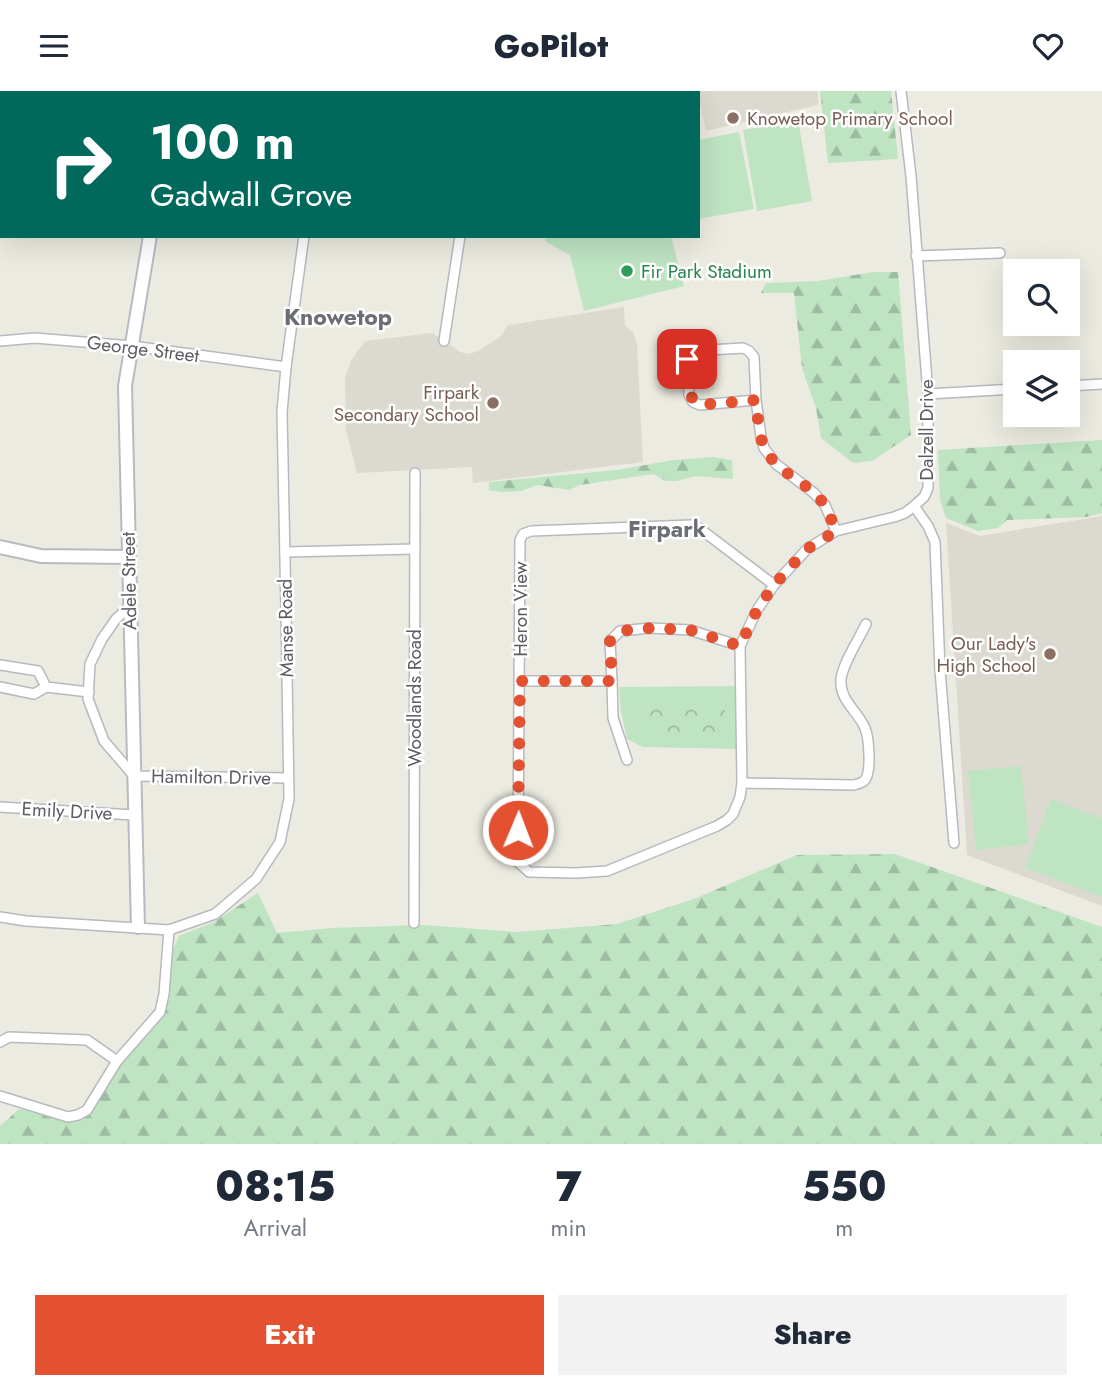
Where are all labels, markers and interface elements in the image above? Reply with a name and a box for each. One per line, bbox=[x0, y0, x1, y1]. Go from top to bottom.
text: GoPilot bbox=[494, 23, 608, 69]
icon: menu bbox=[35, 27, 73, 65]
icon: heart bbox=[1029, 27, 1067, 65]
place label: Knowetop Primary School bbox=[747, 105, 953, 132]
text: 100 m bbox=[150, 107, 295, 177]
marker: Knowetop Primary School bbox=[725, 110, 741, 126]
icon: right bbox=[35, 119, 126, 210]
text: Gadwall Grove bbox=[150, 172, 352, 218]
place label: Fir Park Stadium bbox=[641, 258, 772, 285]
map controls bbox=[1003, 259, 1080, 427]
button: search bbox=[1003, 259, 1080, 336]
marker: Fir Park Stadium bbox=[619, 263, 635, 279]
district label: Knowetop bbox=[284, 300, 392, 334]
street label: George Street bbox=[85, 329, 201, 369]
pin bbox=[657, 329, 717, 389]
icon: arrive bbox=[668, 340, 706, 378]
button: layers bbox=[1003, 350, 1080, 427]
place label: Firpark Secondary School bbox=[334, 379, 480, 428]
street label: Dalzell Drive bbox=[913, 379, 940, 481]
marker: Firpark Secondary School bbox=[485, 395, 501, 411]
district label: Firpark bbox=[628, 512, 707, 546]
street label: Adele Street bbox=[115, 531, 143, 630]
street label: Heron View bbox=[507, 561, 534, 657]
street label: Manse Road bbox=[272, 578, 300, 678]
street label: Woodlands Road bbox=[401, 629, 428, 767]
place label: Our Lady's High School bbox=[936, 630, 1036, 679]
marker: Our Lady's High School bbox=[1042, 646, 1058, 662]
street label: Hamilton Drive bbox=[151, 762, 271, 792]
position arrow bbox=[481, 793, 555, 867]
street label: Emily Drive bbox=[21, 795, 113, 827]
text: 08:15 bbox=[215, 1156, 335, 1217]
text: 7 bbox=[555, 1156, 582, 1217]
text: 550 bbox=[802, 1156, 887, 1217]
text: Arrival bbox=[244, 1211, 307, 1245]
text: min bbox=[551, 1211, 587, 1245]
text: m bbox=[835, 1211, 853, 1245]
button: Exit bbox=[35, 1295, 544, 1375]
button: Share bbox=[558, 1295, 1067, 1375]

